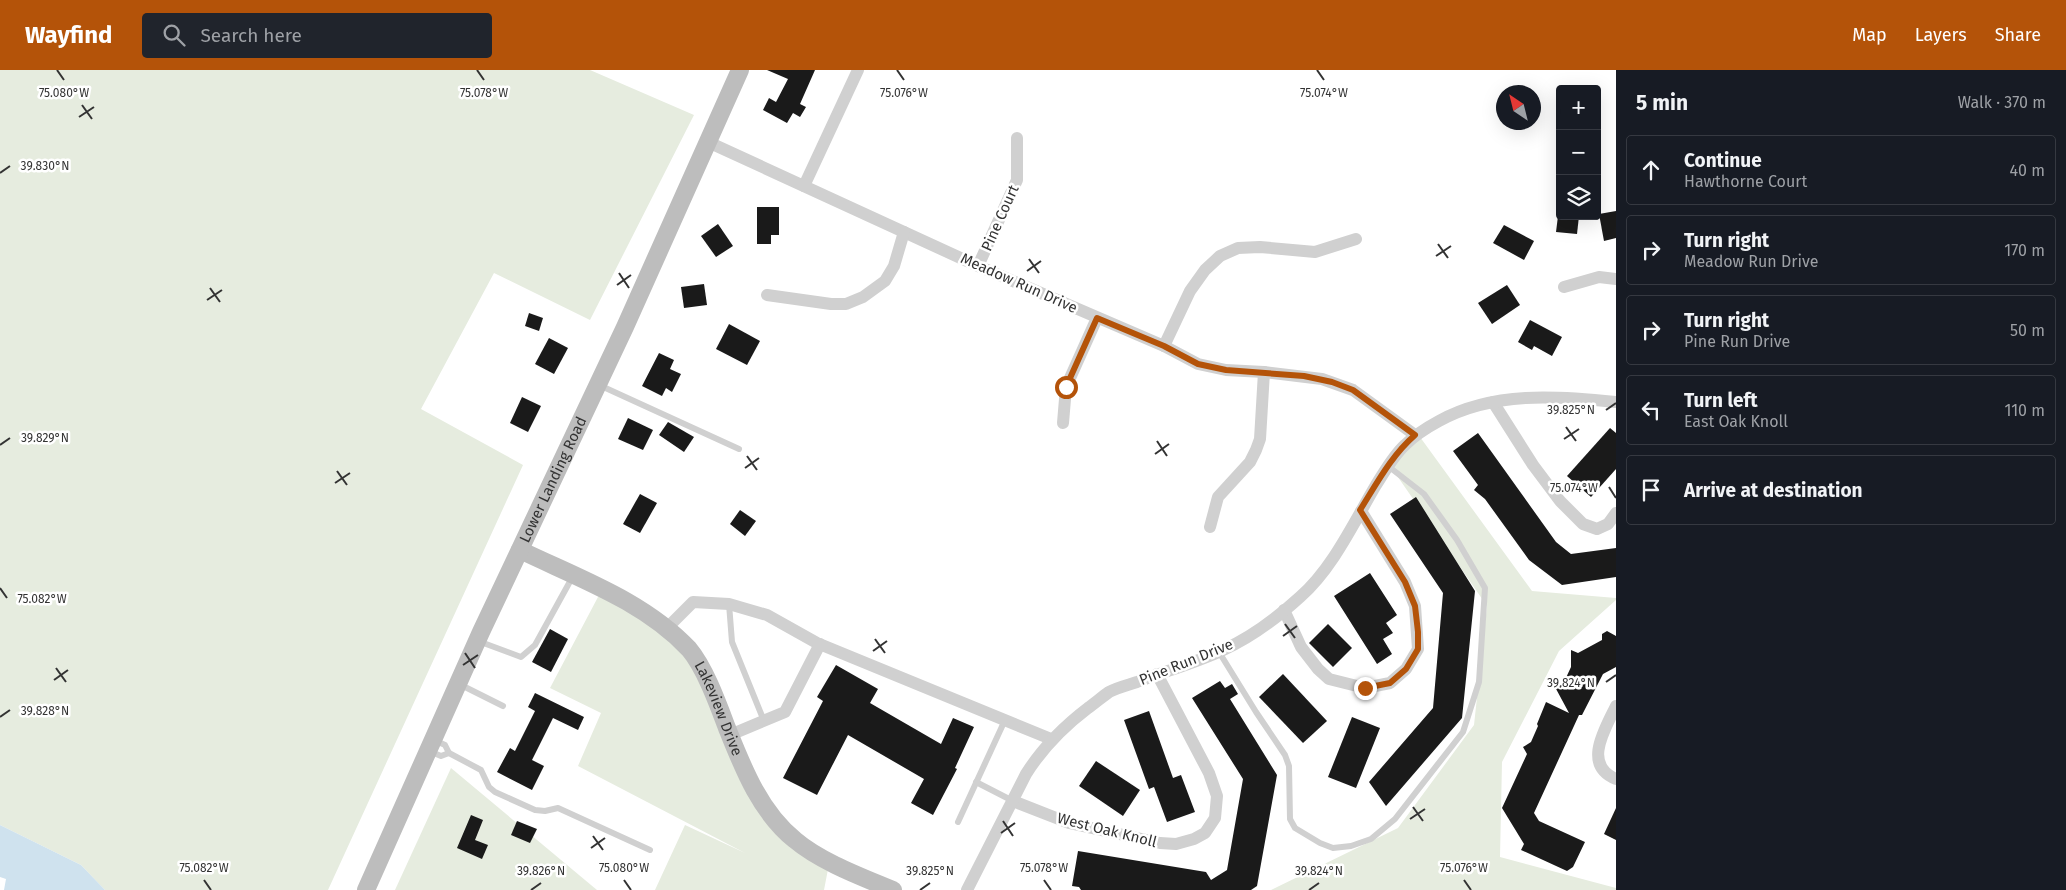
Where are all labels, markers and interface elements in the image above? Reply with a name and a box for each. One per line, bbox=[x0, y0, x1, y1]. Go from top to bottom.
search box bbox=[142, 13, 492, 58]
text: Wayfind bbox=[25, 21, 112, 49]
icon: search bbox=[160, 21, 188, 49]
text: Search here bbox=[200, 24, 302, 47]
text: Map bbox=[1852, 24, 1887, 46]
text: Layers bbox=[1915, 24, 1967, 46]
text: Share bbox=[1995, 24, 2041, 46]
north arrow bbox=[1496, 85, 1541, 130]
map controls bbox=[1556, 85, 1601, 220]
button: + bbox=[1556, 85, 1601, 130]
text: 75.080°W bbox=[39, 86, 89, 100]
text: 75.078°W bbox=[460, 86, 508, 100]
text: 75.076°W bbox=[880, 86, 928, 100]
text: 75.074°W bbox=[1300, 86, 1348, 100]
text: 5 min bbox=[1636, 90, 1688, 116]
text: Walk · 370 m bbox=[1958, 93, 2046, 112]
button: − bbox=[1556, 130, 1601, 175]
text: Continue bbox=[1684, 149, 1762, 172]
icon: ahead bbox=[1637, 156, 1665, 184]
text: 39.830°N bbox=[21, 159, 69, 173]
text: 40 m bbox=[2010, 161, 2045, 180]
text: Hawthorne Court bbox=[1684, 172, 1807, 191]
button: layers bbox=[1556, 175, 1601, 220]
street label: Pine Court bbox=[977, 182, 1023, 254]
text: Turn right bbox=[1684, 229, 1769, 252]
icon: right bbox=[1637, 236, 1665, 264]
text: 170 m bbox=[2004, 241, 2045, 260]
street label: Meadow Run Drive bbox=[958, 249, 1080, 317]
text: Meadow Run Drive bbox=[1684, 252, 1818, 271]
text: Turn right bbox=[1684, 309, 1769, 332]
icon: right bbox=[1637, 316, 1665, 344]
text: 50 m bbox=[2010, 321, 2045, 340]
text: Pine Run Drive bbox=[1684, 332, 1790, 351]
route start bbox=[1055, 376, 1078, 399]
text: Turn left bbox=[1684, 389, 1758, 412]
icon: left bbox=[1637, 396, 1665, 424]
text: 110 m bbox=[2004, 401, 2045, 420]
text: 39.825°N bbox=[1547, 403, 1595, 417]
text: East Oak Knoll bbox=[1684, 412, 1788, 431]
street label: Lower Landing Road bbox=[515, 414, 590, 546]
text: 39.829°N bbox=[21, 431, 69, 445]
icon: arrive bbox=[1637, 476, 1665, 504]
text: Arrive at destination bbox=[1684, 479, 1863, 502]
text: 75.074°W bbox=[1550, 481, 1598, 495]
text: 75.082°W bbox=[17, 592, 67, 606]
street label: Pine Run Drive bbox=[1136, 635, 1236, 689]
street label: Lakeview Drive bbox=[691, 658, 746, 759]
text: 39.824°N bbox=[1547, 676, 1595, 690]
route end bbox=[1354, 677, 1377, 700]
text: 39.828°N bbox=[21, 704, 69, 718]
street label: West Oak Knoll bbox=[1055, 809, 1159, 851]
text: 75.082°W bbox=[179, 861, 229, 875]
text: 75.080°W bbox=[599, 861, 649, 875]
text: 75.078°W bbox=[1020, 861, 1068, 875]
text: 75.076°W bbox=[1440, 861, 1488, 875]
text: 39.826°N bbox=[517, 864, 565, 878]
text: 39.825°N bbox=[906, 864, 954, 878]
text: 39.824°N bbox=[1295, 864, 1343, 878]

